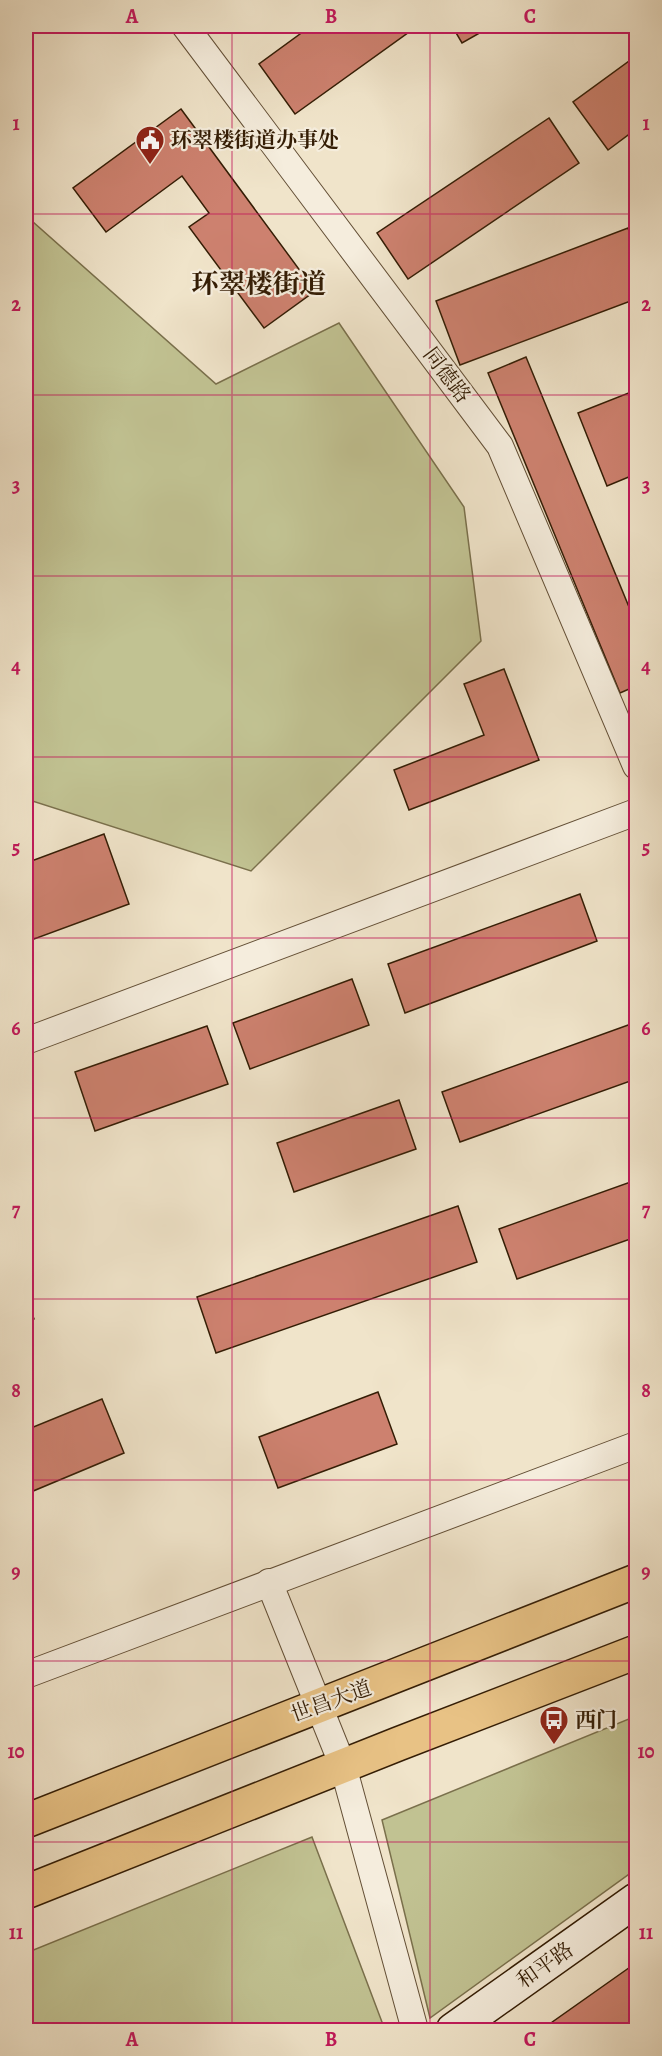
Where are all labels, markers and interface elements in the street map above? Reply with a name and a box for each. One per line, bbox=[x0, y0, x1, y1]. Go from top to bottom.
text: A bbox=[125, 3, 139, 30]
text: B bbox=[325, 3, 337, 30]
text: C bbox=[524, 3, 536, 30]
text: 1 bbox=[12, 110, 20, 137]
text: 1 bbox=[642, 110, 650, 137]
public building icon: 环翠楼街道办事处 bbox=[134, 124, 166, 166]
place label: 环翠楼街道办事处 bbox=[171, 126, 339, 154]
district label: 环翠楼街道 bbox=[192, 266, 327, 302]
text: 2 bbox=[11, 291, 21, 318]
text: 2 bbox=[641, 291, 651, 318]
street label: 同德路 bbox=[417, 341, 477, 409]
text: 3 bbox=[12, 472, 20, 499]
text: 3 bbox=[642, 472, 650, 499]
text: 4 bbox=[11, 653, 21, 680]
text: 4 bbox=[641, 653, 651, 680]
text: 5 bbox=[12, 834, 20, 861]
text: 5 bbox=[642, 834, 650, 861]
text: 6 bbox=[11, 1015, 21, 1042]
text: 6 bbox=[641, 1015, 651, 1042]
text: 7 bbox=[12, 1196, 21, 1223]
text: 7 bbox=[642, 1196, 651, 1223]
text: 8 bbox=[11, 1377, 21, 1404]
text: 8 bbox=[641, 1377, 651, 1404]
text: 9 bbox=[11, 1558, 21, 1585]
text: 9 bbox=[641, 1558, 651, 1585]
street label: 世昌大道 bbox=[287, 1673, 375, 1729]
bus stop icon: 西门 bbox=[538, 1704, 570, 1746]
place label: 西门 bbox=[575, 1706, 617, 1734]
text: 10 bbox=[7, 1738, 25, 1765]
text: 10 bbox=[637, 1738, 655, 1765]
text: 11 bbox=[9, 1919, 23, 1946]
text: 11 bbox=[639, 1919, 653, 1946]
street label: 和平路 bbox=[511, 1935, 579, 1995]
text: A bbox=[125, 2026, 139, 2053]
text: B bbox=[325, 2026, 337, 2053]
text: C bbox=[524, 2026, 536, 2053]

